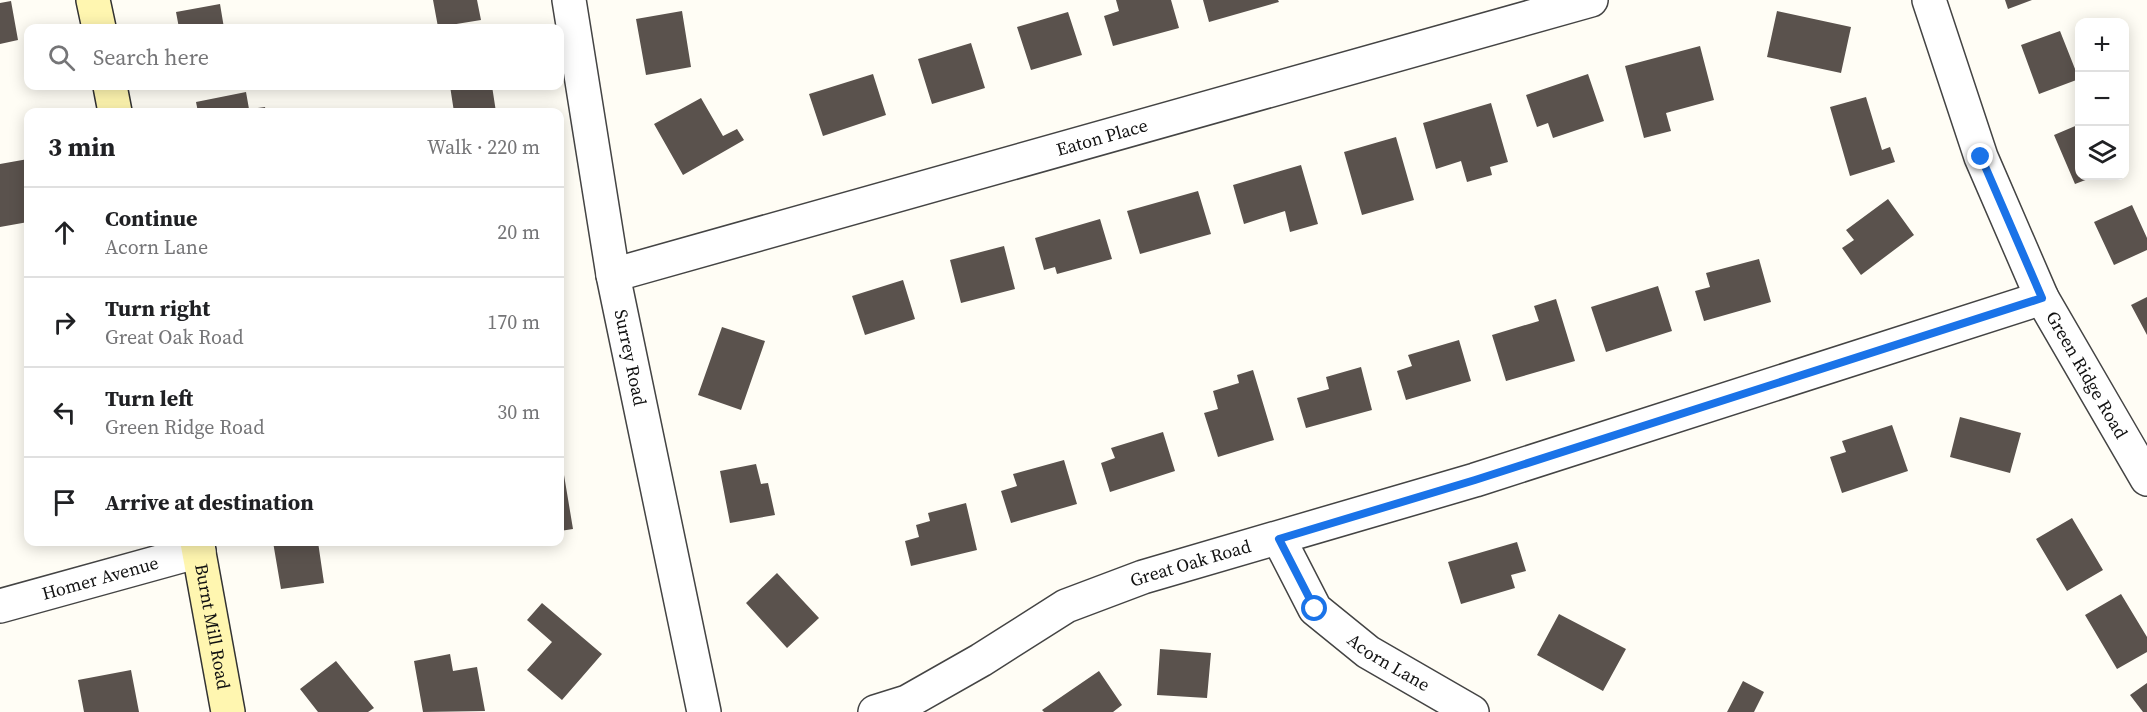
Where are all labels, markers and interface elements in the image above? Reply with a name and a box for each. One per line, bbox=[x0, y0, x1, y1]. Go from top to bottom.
map controls bbox=[2075, 18, 2129, 180]
button: + bbox=[2075, 18, 2129, 72]
search box bbox=[24, 24, 564, 90]
icon: search bbox=[45, 41, 78, 74]
text: Search here bbox=[93, 42, 209, 72]
button: − bbox=[2075, 72, 2129, 126]
street label: Eaton Place bbox=[1053, 112, 1150, 162]
button: layers bbox=[2075, 126, 2129, 180]
text: 3 min bbox=[48, 129, 115, 165]
text: Walk · 220 m bbox=[427, 133, 540, 161]
route end bbox=[1967, 143, 1993, 169]
text: Continue bbox=[105, 203, 198, 233]
icon: ahead bbox=[48, 216, 81, 249]
text: 20 m bbox=[497, 218, 540, 246]
text: Acorn Lane bbox=[105, 233, 208, 261]
text: Turn right bbox=[105, 293, 210, 323]
icon: right bbox=[48, 306, 81, 339]
street label: Green Ridge Road bbox=[2040, 306, 2134, 443]
street label: Surrey Road bbox=[609, 307, 653, 408]
text: 170 m bbox=[487, 308, 540, 336]
text: Great Oak Road bbox=[105, 323, 243, 351]
text: Turn left bbox=[105, 383, 193, 413]
icon: left bbox=[48, 396, 81, 429]
text: 30 m bbox=[497, 398, 540, 426]
text: Green Ridge Road bbox=[105, 413, 265, 441]
icon: arrive bbox=[48, 486, 81, 519]
text: Arrive at destination bbox=[105, 487, 314, 517]
street label: Great Oak Road bbox=[1126, 533, 1254, 593]
street label: Homer Avenue bbox=[39, 550, 161, 606]
street label: Burnt Mill Road bbox=[189, 562, 237, 691]
route start bbox=[1301, 595, 1327, 621]
street label: Acorn Lane bbox=[1342, 627, 1435, 697]

